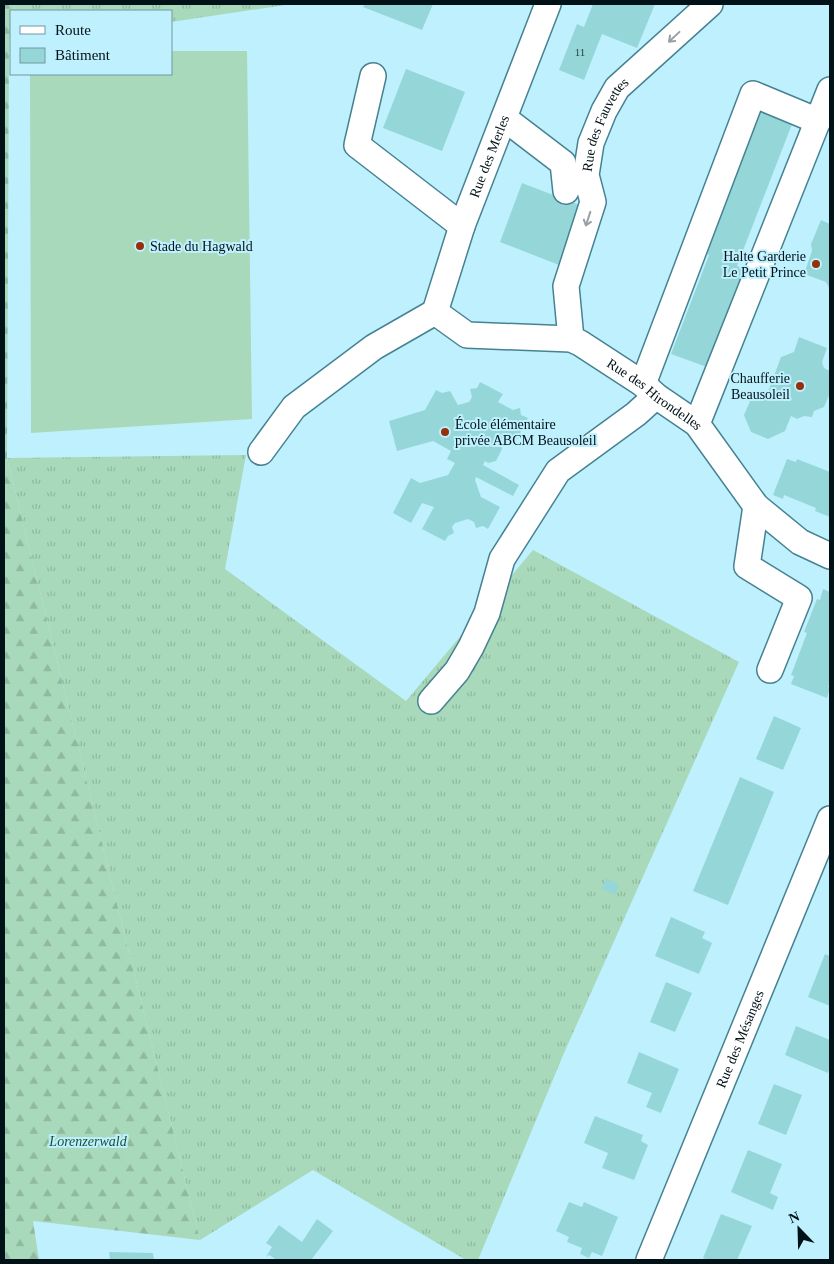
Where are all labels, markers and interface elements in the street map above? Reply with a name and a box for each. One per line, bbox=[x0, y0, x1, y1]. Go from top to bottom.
legend bbox=[10, 10, 172, 75]
text: Route bbox=[55, 22, 91, 38]
one-way arrow bbox=[667, 31, 680, 43]
house number: 11 bbox=[575, 46, 585, 58]
text: Bâtiment bbox=[55, 47, 111, 63]
street label: Rue des Fauvettes bbox=[579, 74, 631, 173]
street label: Rue des Merles bbox=[466, 113, 512, 200]
one-way arrow bbox=[583, 210, 592, 226]
place label: Stade du Hagwald bbox=[150, 239, 253, 254]
marker: Stade du Hagwald bbox=[134, 240, 146, 252]
place label: Halte Garderie Le Petit Prince bbox=[723, 249, 806, 280]
marker: Halte Garderie Le Petit Prince bbox=[810, 258, 822, 270]
street label: Rue des Hirondelles bbox=[604, 355, 706, 432]
place label: Chaufferie Beausoleil bbox=[730, 371, 790, 402]
marker: Chaufferie Beausoleil bbox=[794, 380, 806, 392]
place label: École élémentaire privée ABCM Beausoleil bbox=[455, 416, 597, 448]
marker: École élémentaire privée ABCM Beausoleil bbox=[439, 426, 451, 438]
street label: Rue des Mésanges bbox=[713, 988, 766, 1090]
park label: Lorenzerwald bbox=[48, 1134, 128, 1149]
north arrow bbox=[774, 1204, 824, 1254]
text: N bbox=[787, 1209, 802, 1226]

